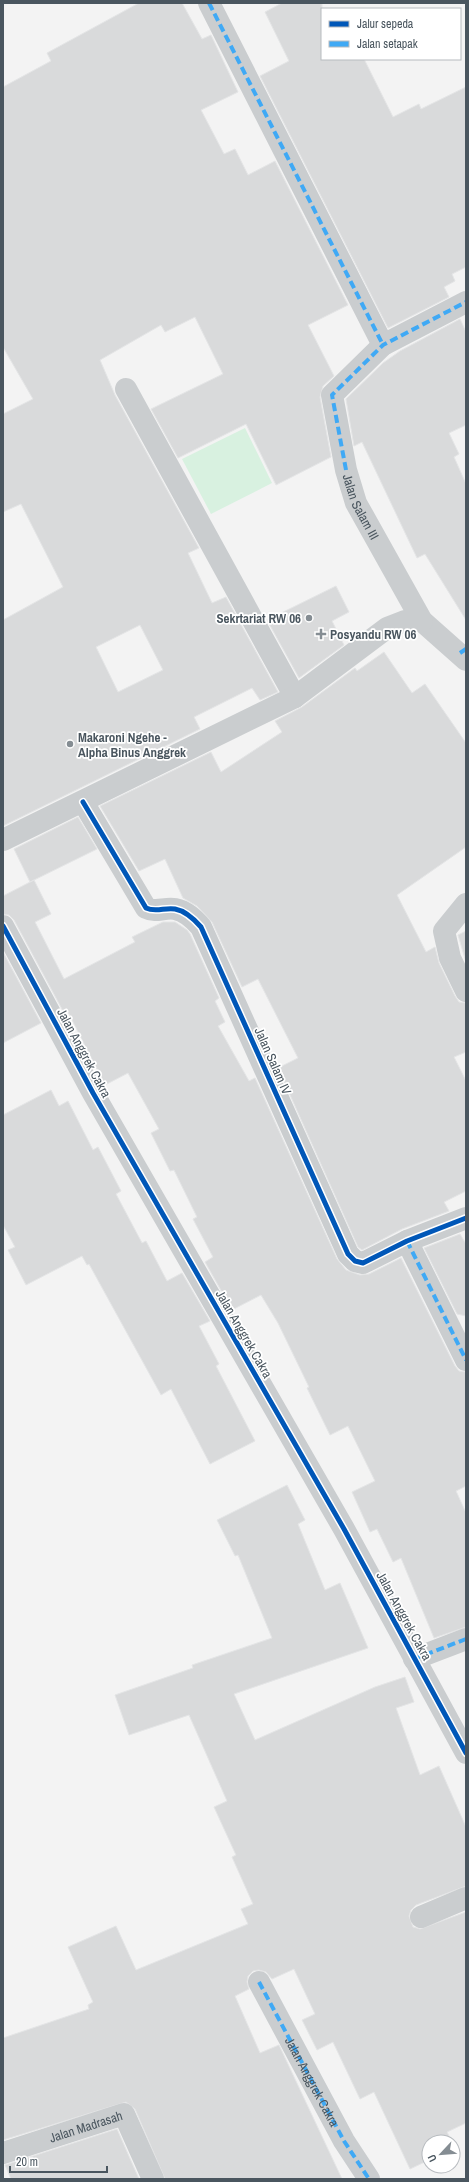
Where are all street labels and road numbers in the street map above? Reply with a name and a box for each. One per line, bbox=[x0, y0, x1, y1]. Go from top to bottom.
street label: Jalan Salam III bbox=[339, 472, 383, 543]
street label: Jalan Anggrek Cakra bbox=[53, 1005, 115, 1101]
street label: Jalan Salam IV bbox=[251, 1025, 295, 1097]
street label: Jalan Anggrek Cakra bbox=[212, 1287, 276, 1381]
street label: Jalan Anggrek Cakra bbox=[373, 1569, 435, 1663]
street label: Jalan Anggrek Cakra bbox=[281, 2034, 343, 2129]
street label: Jalan Madrasah bbox=[47, 2107, 125, 2146]

